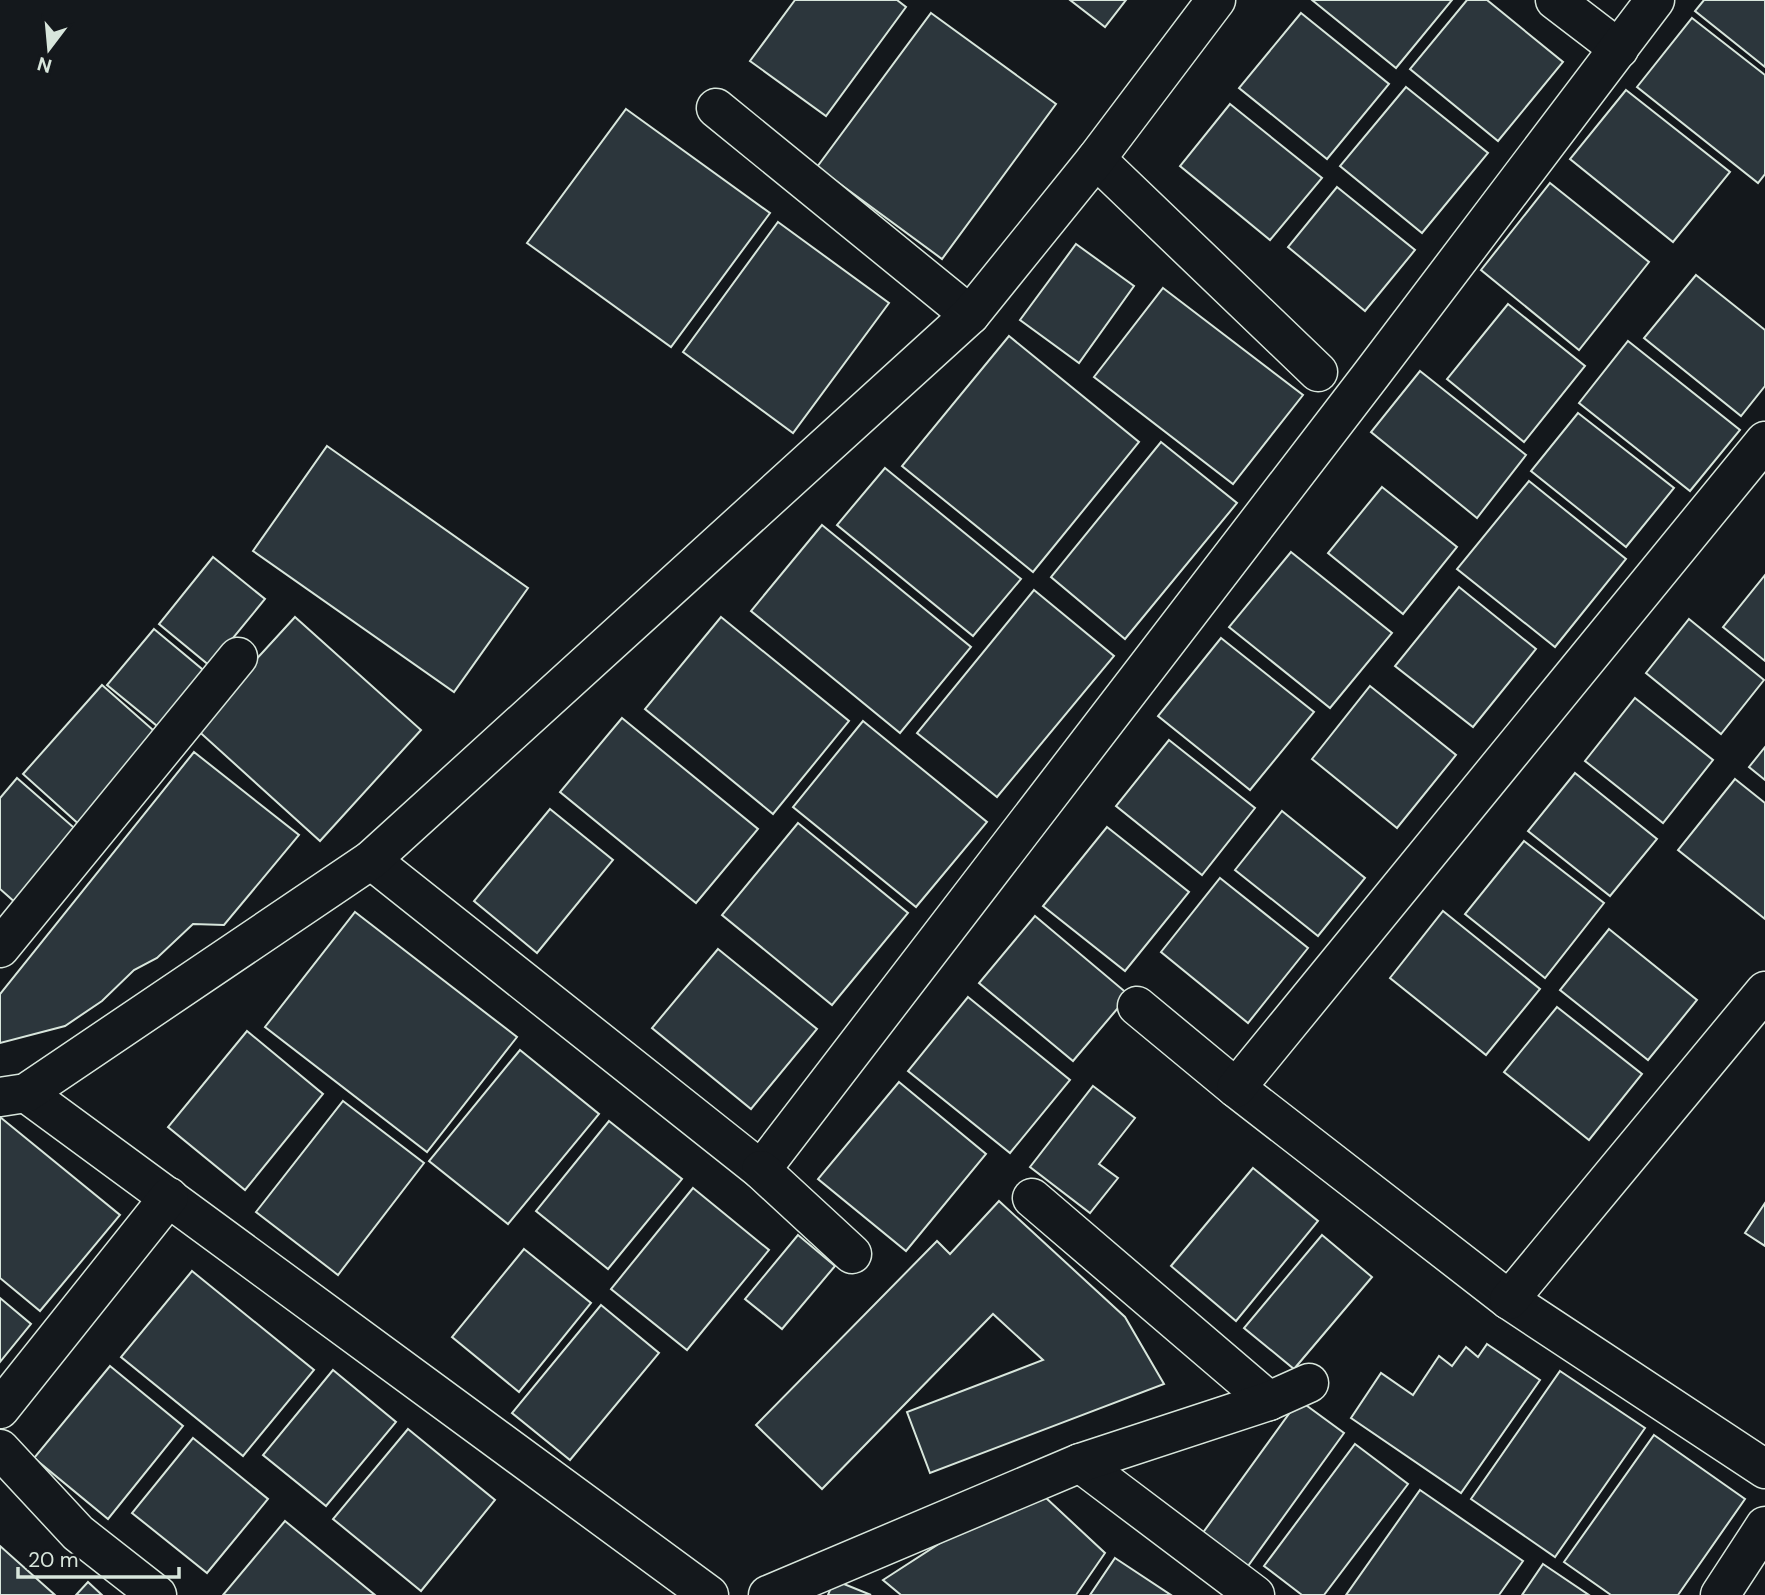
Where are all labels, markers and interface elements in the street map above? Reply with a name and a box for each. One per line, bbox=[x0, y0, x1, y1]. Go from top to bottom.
north arrow bbox=[14, 14, 84, 84]
text: N bbox=[34, 51, 55, 79]
scale bar bbox=[18, 1536, 178, 1580]
text: 20 m bbox=[28, 1546, 79, 1574]

